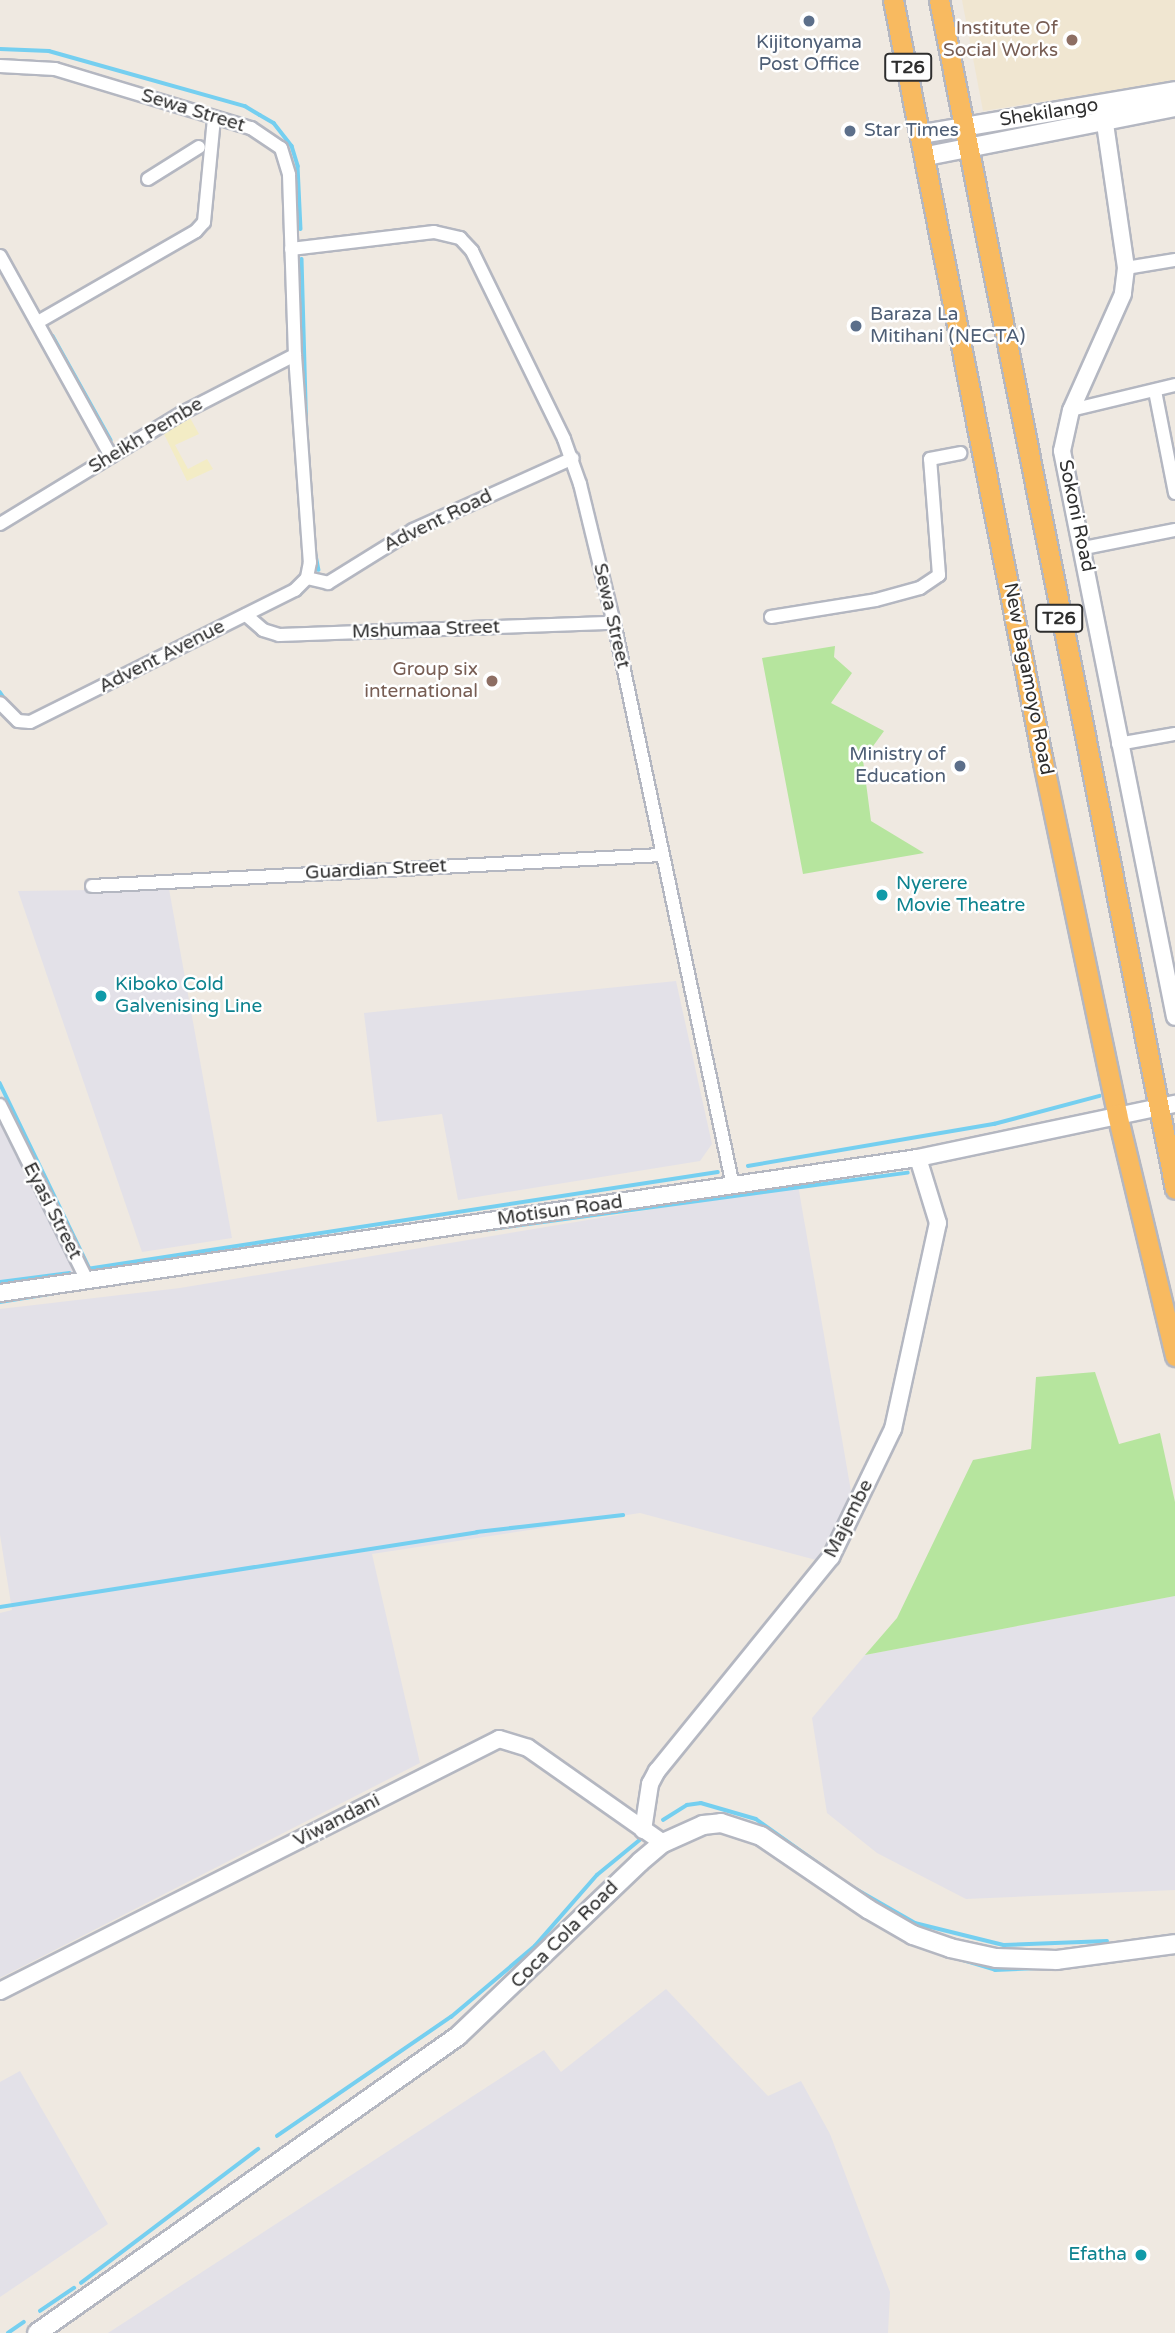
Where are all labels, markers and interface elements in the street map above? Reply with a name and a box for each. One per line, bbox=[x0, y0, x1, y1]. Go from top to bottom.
marker: Kijitonyama Post Office bbox=[801, 13, 817, 29]
place label: Institute Of Social Works bbox=[943, 18, 1058, 62]
place label: Kijitonyama Post Office bbox=[756, 32, 862, 76]
marker: Institute Of Social Works bbox=[1064, 32, 1080, 48]
road number: T26 bbox=[884, 52, 932, 82]
street label: Sewa Street bbox=[138, 84, 248, 138]
street label: Shekilango bbox=[998, 94, 1100, 132]
place label: Star Times bbox=[864, 120, 959, 142]
marker: Star Times bbox=[842, 123, 858, 139]
place label: Baraza La Mitihani (NECTA) bbox=[870, 304, 1025, 348]
marker: Baraza La Mitihani (NECTA) bbox=[848, 318, 864, 334]
street label: Sheikh Pembe bbox=[85, 393, 207, 479]
street label: Sokoni Road bbox=[1053, 458, 1099, 574]
street label: Advent Road bbox=[380, 485, 496, 557]
street label: Sewa Street bbox=[588, 561, 634, 671]
street label: New Bagamoyo Road bbox=[998, 581, 1058, 777]
road number: T26 bbox=[1034, 604, 1084, 632]
street label: Advent Avenue bbox=[95, 615, 229, 699]
street label: Mshumaa Street bbox=[351, 616, 501, 644]
place label: Group six international bbox=[364, 659, 478, 703]
marker: Group six international bbox=[484, 673, 500, 689]
place label: Ministry of Education bbox=[849, 744, 946, 788]
marker: Ministry of Education bbox=[952, 758, 968, 774]
street label: Guardian Street bbox=[305, 855, 447, 885]
place label: Nyerere Movie Theatre bbox=[896, 873, 1025, 917]
marker: Nyerere Movie Theatre bbox=[874, 887, 890, 903]
place label: Kiboko Cold Galvenising Line bbox=[115, 974, 262, 1018]
marker: Kiboko Cold Galvenising Line bbox=[93, 988, 109, 1004]
street label: Eyasi Street bbox=[18, 1159, 86, 1263]
street label: Motisun Road bbox=[496, 1191, 624, 1231]
street label: Majembe bbox=[820, 1476, 878, 1562]
street label: Viwandani bbox=[290, 1790, 384, 1852]
street label: Coca Cola Road bbox=[506, 1876, 624, 1994]
place label: Efatha bbox=[1068, 2244, 1127, 2266]
marker: Efatha bbox=[1133, 2247, 1149, 2263]

